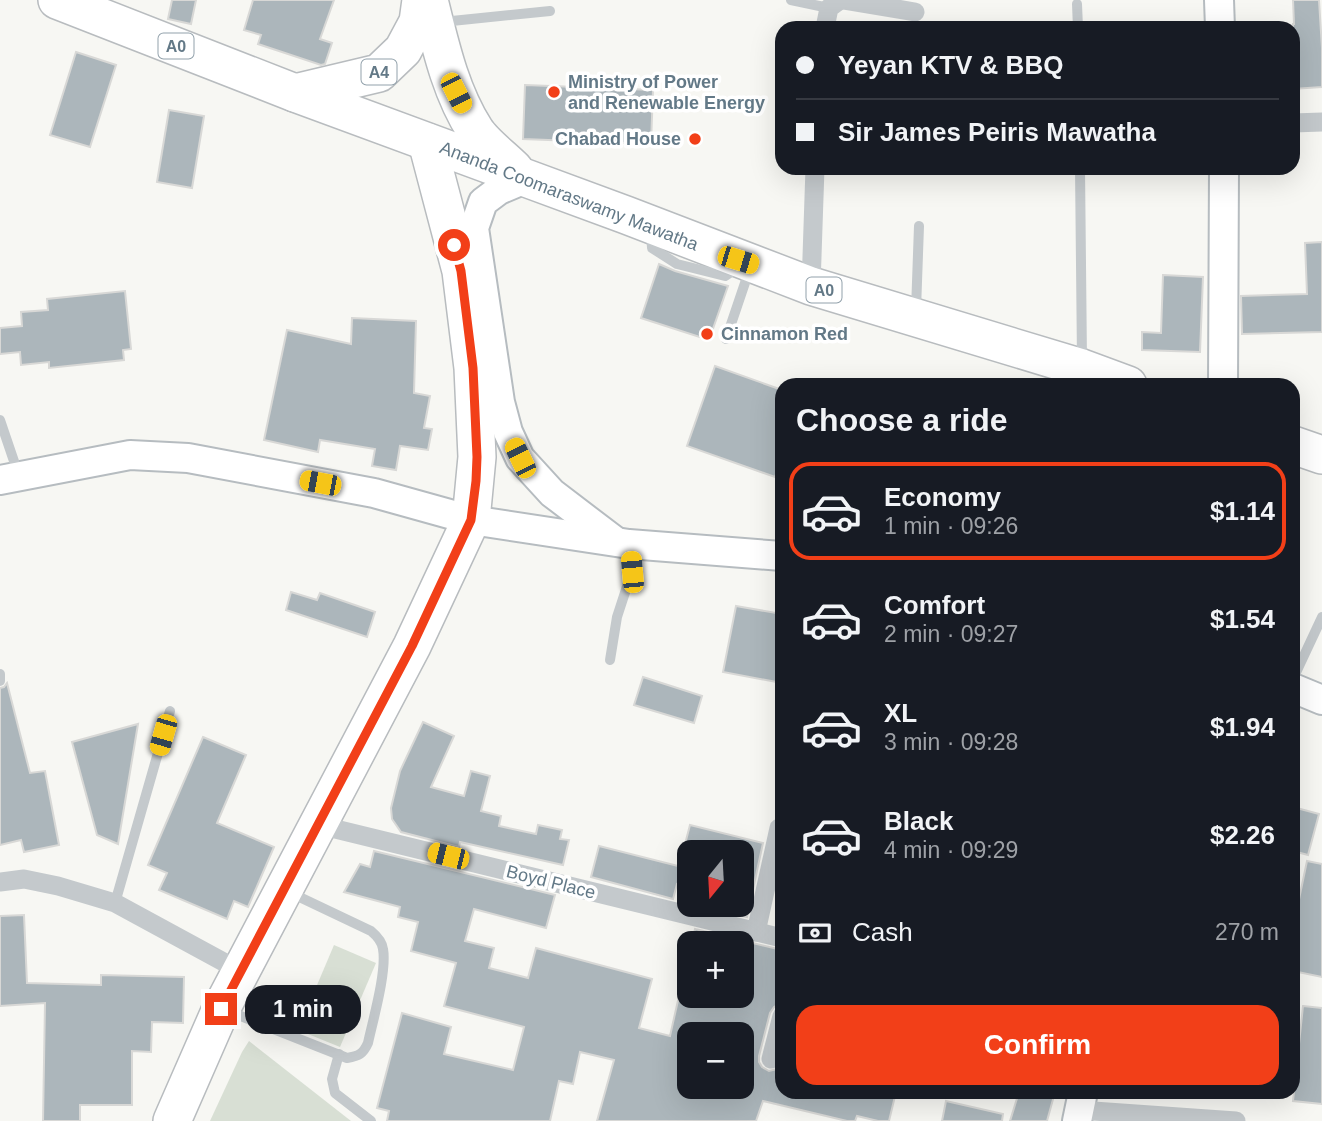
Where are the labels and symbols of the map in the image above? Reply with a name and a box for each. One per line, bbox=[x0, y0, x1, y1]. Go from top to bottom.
road number: A0 bbox=[158, 34, 194, 58]
road number: A4 bbox=[362, 60, 396, 85]
car bbox=[438, 70, 475, 116]
place label: Ministry of Power and Renewable Energy bbox=[568, 72, 765, 113]
marker: Ministry of Power and Renewable Energy bbox=[546, 84, 562, 100]
place label: Chabad House bbox=[555, 129, 681, 149]
marker: Chabad House bbox=[687, 131, 703, 147]
street label: Ananda Coomaraswamy Mawatha bbox=[437, 137, 702, 255]
route start bbox=[438, 229, 470, 261]
car bbox=[715, 244, 762, 276]
road number: A0 bbox=[806, 278, 842, 302]
place label: Cinnamon Red bbox=[721, 324, 848, 344]
marker: Cinnamon Red bbox=[699, 326, 715, 342]
car bbox=[502, 435, 539, 481]
car bbox=[298, 469, 343, 497]
car bbox=[620, 550, 645, 594]
car bbox=[148, 712, 179, 758]
north arrow bbox=[677, 840, 754, 917]
car bbox=[426, 841, 471, 871]
street label: Boyd Place bbox=[504, 861, 598, 903]
callout: 1 min bbox=[246, 984, 361, 1034]
route end bbox=[205, 993, 237, 1025]

